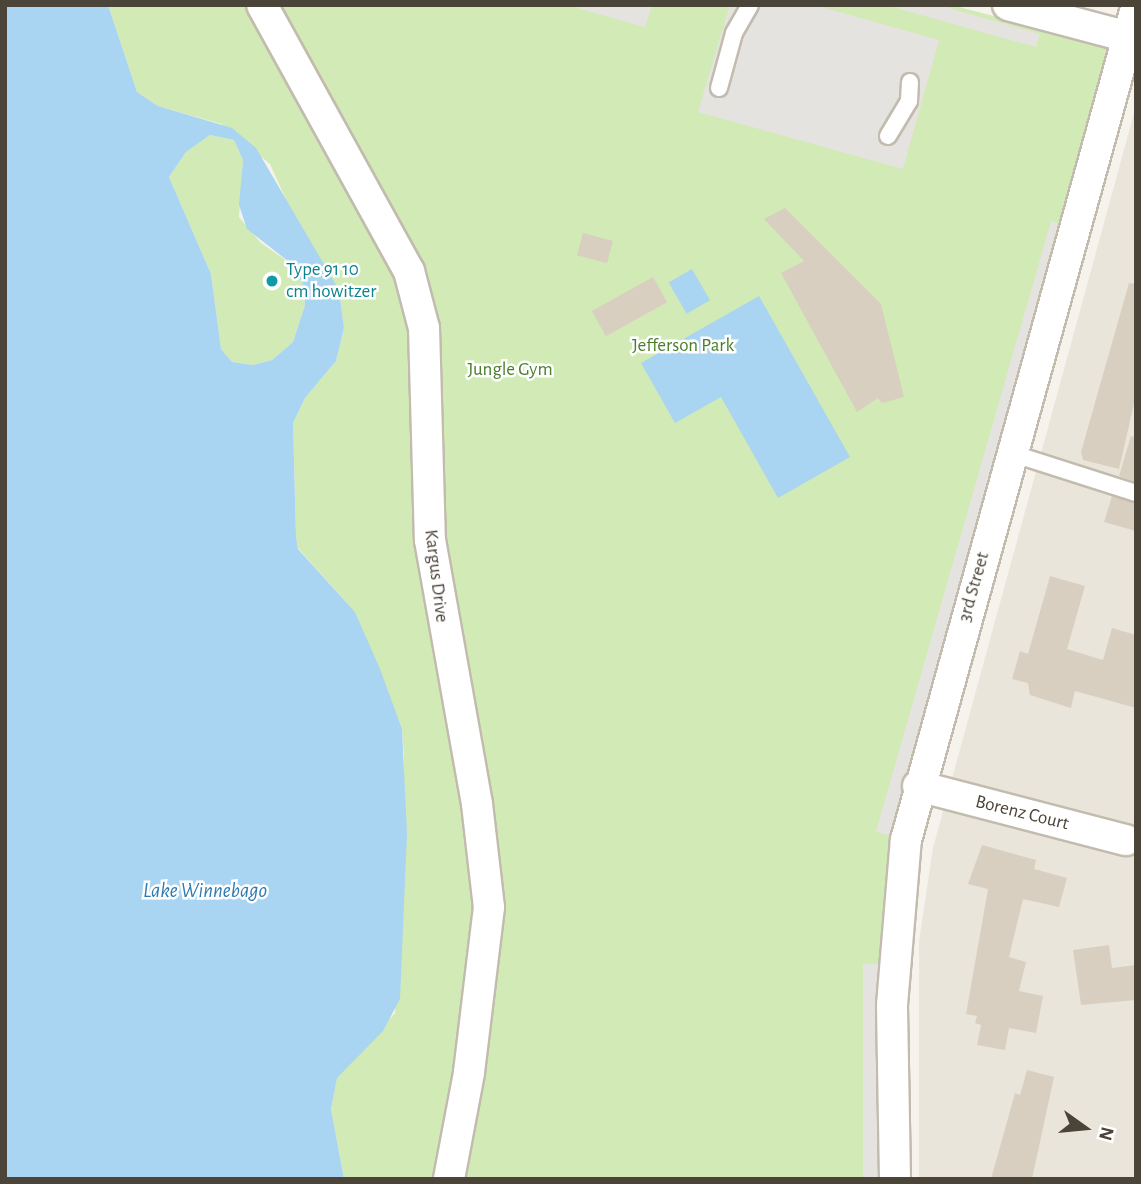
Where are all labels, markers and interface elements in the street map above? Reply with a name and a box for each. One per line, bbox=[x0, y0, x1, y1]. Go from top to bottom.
place label: Type 91 10 cm howitzer bbox=[286, 259, 376, 303]
marker: Type 91 10 cm howitzer bbox=[264, 273, 280, 289]
park label: Jefferson Park bbox=[632, 335, 734, 357]
park label: Jungle Gym bbox=[467, 359, 553, 381]
street label: Kargus Drive bbox=[419, 528, 453, 624]
street label: 3rd Street bbox=[953, 549, 995, 625]
street label: Borenz Court bbox=[973, 790, 1071, 836]
water label: Lake Winnebago bbox=[143, 878, 267, 904]
north arrow bbox=[1050, 1093, 1120, 1163]
text: N bbox=[1095, 1125, 1117, 1142]

